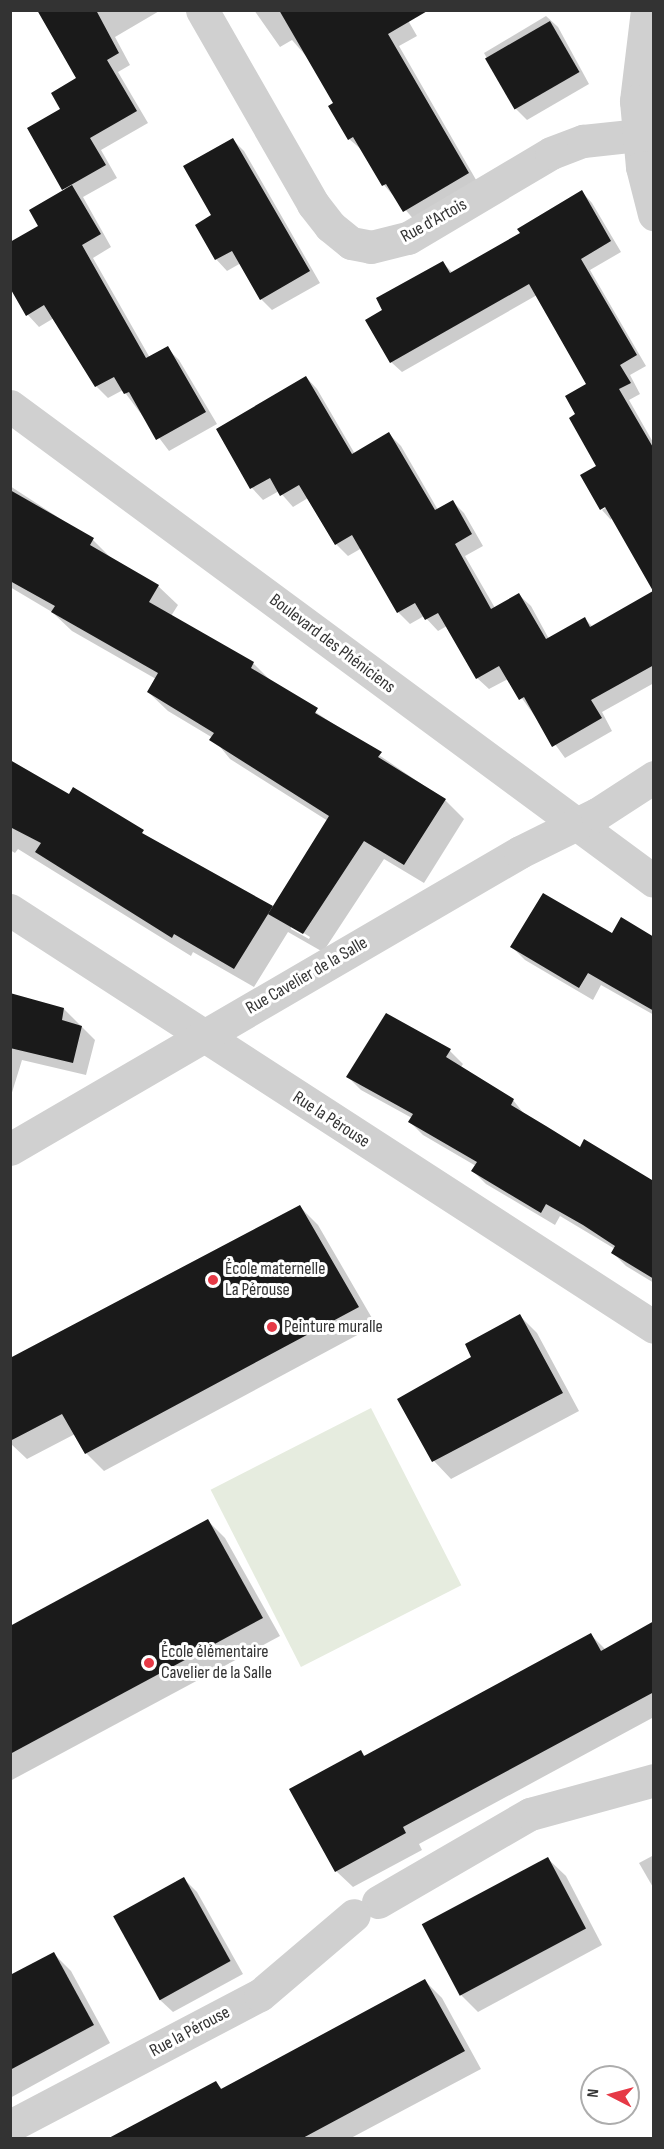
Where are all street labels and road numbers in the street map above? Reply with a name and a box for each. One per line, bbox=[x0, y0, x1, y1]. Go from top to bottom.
street label: Rue d'Artois bbox=[397, 194, 471, 248]
street label: Boulevard des Phéniciens bbox=[265, 590, 399, 698]
street label: Rue Cavelier de la Salle bbox=[242, 932, 372, 1020]
street label: Rue la Pérouse bbox=[288, 1087, 374, 1153]
street label: Rue la Pérouse bbox=[146, 2002, 234, 2062]

